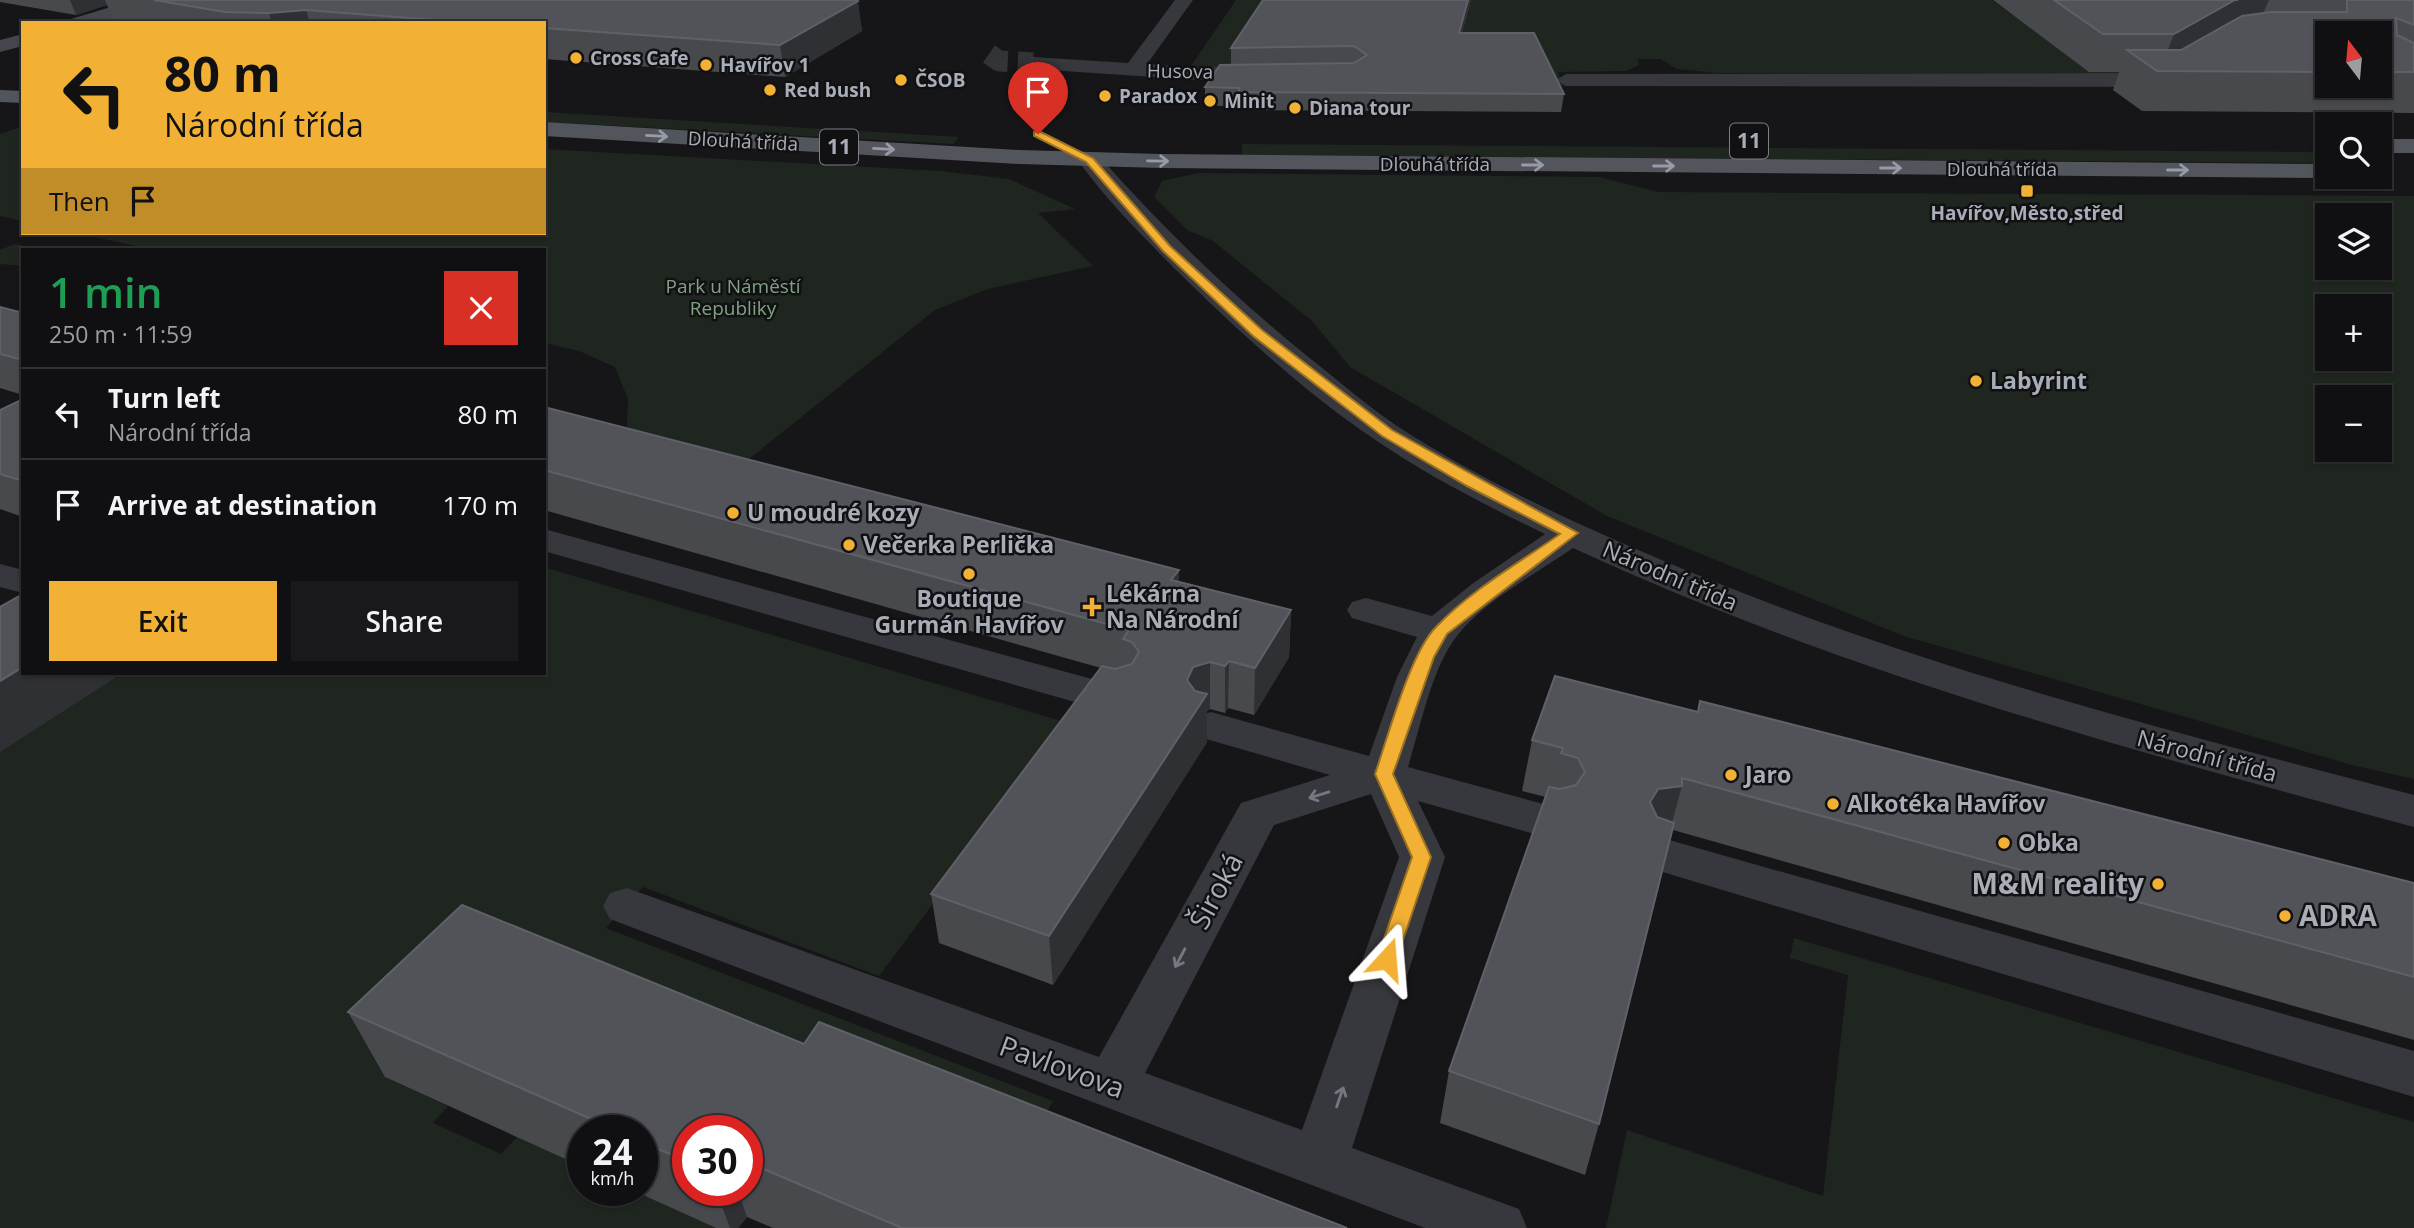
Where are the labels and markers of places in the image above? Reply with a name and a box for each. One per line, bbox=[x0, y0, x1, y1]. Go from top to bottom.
place label: Cross Cafe bbox=[590, 45, 689, 71]
marker: Cross Cafe bbox=[568, 50, 584, 66]
place label: Havířov 1 bbox=[720, 52, 810, 78]
marker: Havířov 1 bbox=[698, 57, 714, 73]
pin bbox=[1008, 62, 1068, 134]
place label: ČSOB bbox=[915, 67, 965, 93]
marker: ČSOB bbox=[893, 72, 909, 88]
place label: Red bush bbox=[784, 77, 871, 103]
marker: Red bush bbox=[762, 82, 778, 98]
place label: Paradox bbox=[1119, 83, 1197, 109]
marker: Paradox bbox=[1097, 88, 1113, 104]
place label: Minit bbox=[1224, 88, 1274, 114]
marker: Minit bbox=[1202, 93, 1218, 109]
place label: Diana tour bbox=[1309, 95, 1411, 121]
marker: Diana tour bbox=[1287, 100, 1303, 116]
marker: Havířov,Město,střed bbox=[2019, 183, 2035, 199]
place label: Havířov,Město,střed bbox=[1931, 200, 2123, 226]
place label: Labyrint bbox=[1990, 364, 2087, 396]
marker: Labyrint bbox=[1968, 373, 1984, 389]
place label: U moudré kozy bbox=[747, 496, 921, 528]
marker: U moudré kozy bbox=[725, 505, 741, 521]
place label: Večerka Perlička bbox=[863, 528, 1054, 560]
marker: Večerka Perlička bbox=[841, 537, 857, 553]
marker: Boutique Gurmán Havířov bbox=[961, 566, 977, 582]
place label: Lékárna Na Národní bbox=[1106, 577, 1240, 635]
place label: Boutique Gurmán Havířov bbox=[874, 582, 1064, 640]
marker: Lékárna Na Národní bbox=[1084, 599, 1100, 615]
place label: Jaro bbox=[1743, 758, 1791, 790]
marker: Jaro bbox=[1723, 767, 1739, 783]
place label: Alkotéka Havířov bbox=[1847, 787, 2046, 819]
marker: Alkotéka Havířov bbox=[1825, 796, 1841, 812]
place label: Obka bbox=[2018, 826, 2079, 858]
marker: Obka bbox=[1996, 835, 2012, 851]
place label: M&M reality bbox=[1972, 864, 2144, 902]
marker: M&M reality bbox=[2150, 876, 2166, 892]
place label: ADRA bbox=[2299, 896, 2378, 934]
marker: ADRA bbox=[2277, 908, 2293, 924]

